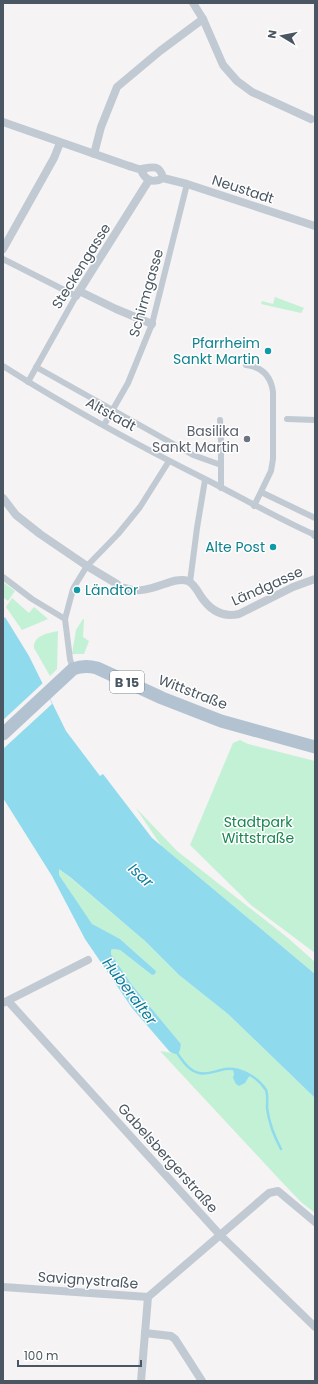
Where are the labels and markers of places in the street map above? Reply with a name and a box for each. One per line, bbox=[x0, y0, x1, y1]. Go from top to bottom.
place label: Pfarrheim Sankt Martin bbox=[173, 333, 260, 369]
marker: Pfarrheim Sankt Martin bbox=[263, 346, 273, 356]
place label: Basilika Sankt Martin bbox=[152, 421, 239, 457]
marker: Basilika Sankt Martin bbox=[242, 434, 252, 444]
place label: Alte Post bbox=[205, 537, 265, 557]
marker: Alte Post bbox=[268, 542, 278, 552]
place label: Ländtor bbox=[85, 580, 138, 600]
marker: Ländtor bbox=[72, 585, 82, 595]

